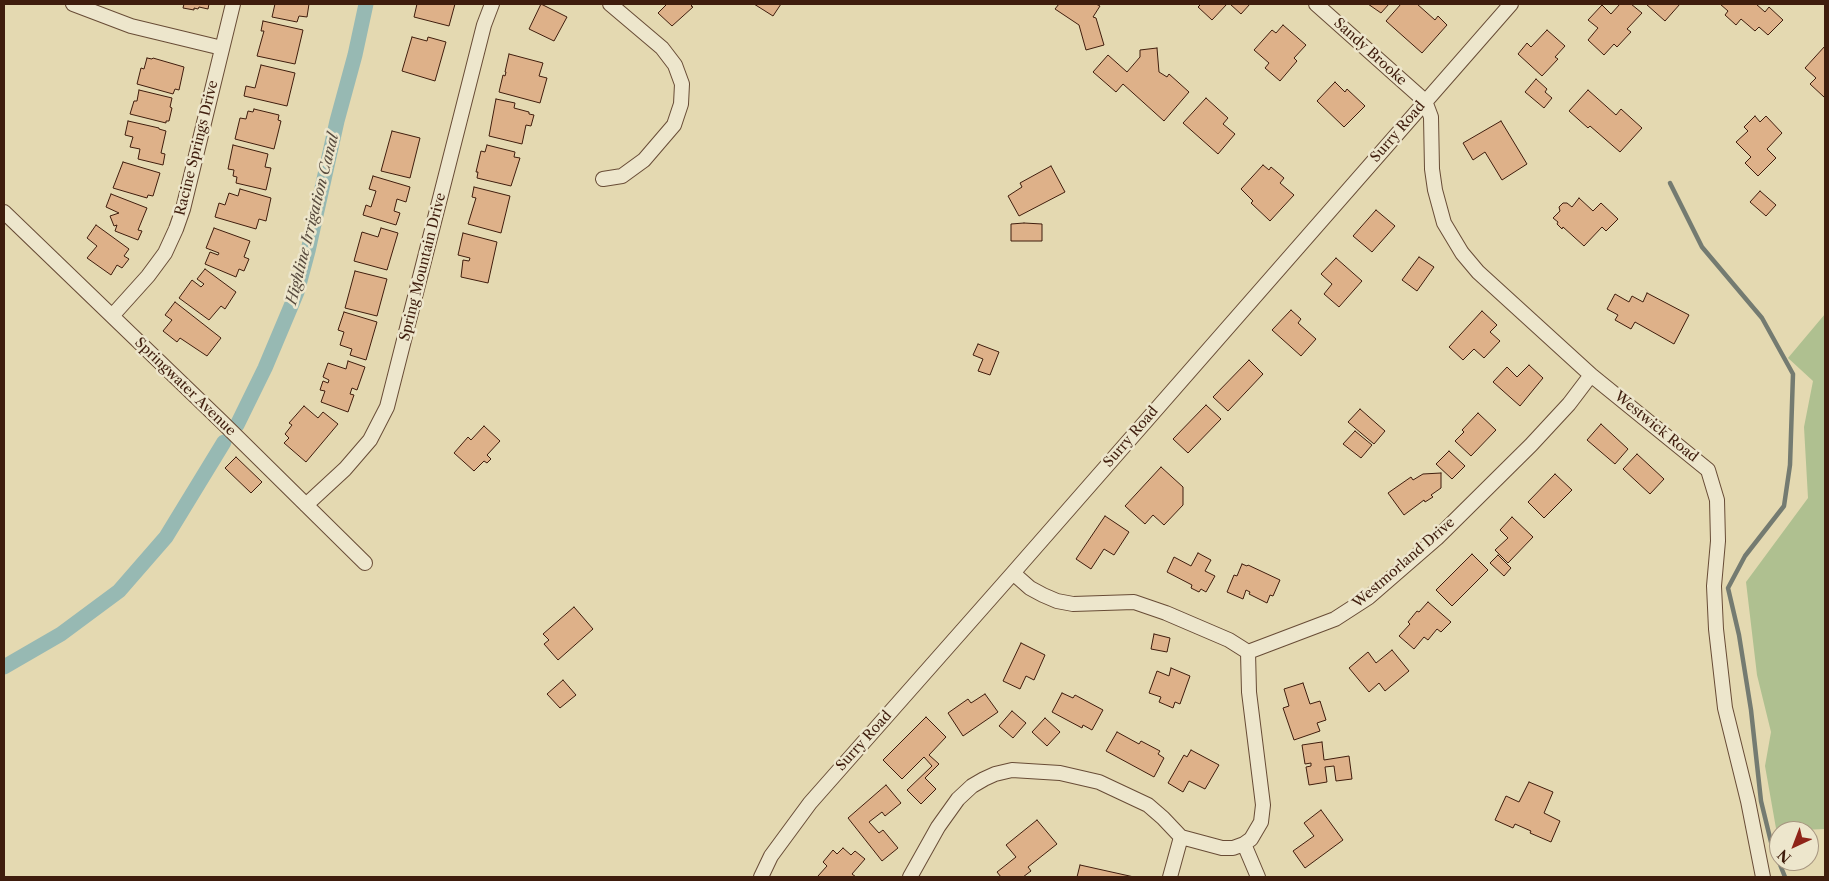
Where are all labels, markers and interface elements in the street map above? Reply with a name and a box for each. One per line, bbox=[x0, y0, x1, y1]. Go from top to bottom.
street label: Sandy Brooke bbox=[1330, 15, 1410, 89]
street label: Racine Springs Drive bbox=[172, 79, 222, 217]
street label: Surry Road bbox=[1367, 98, 1429, 166]
water label: Highline Irrigation Canal bbox=[283, 131, 343, 307]
street label: Spring Mountain Drive bbox=[396, 191, 450, 343]
street label: Springwater Avenue bbox=[131, 334, 239, 440]
street label: Westwick Road bbox=[1611, 388, 1701, 466]
street label: Surry Road bbox=[1100, 403, 1162, 471]
street label: Westmorland Drive bbox=[1350, 514, 1458, 612]
street label: Surry Road bbox=[833, 708, 895, 774]
north arrow bbox=[1769, 821, 1819, 871]
text: N bbox=[1774, 846, 1795, 867]

